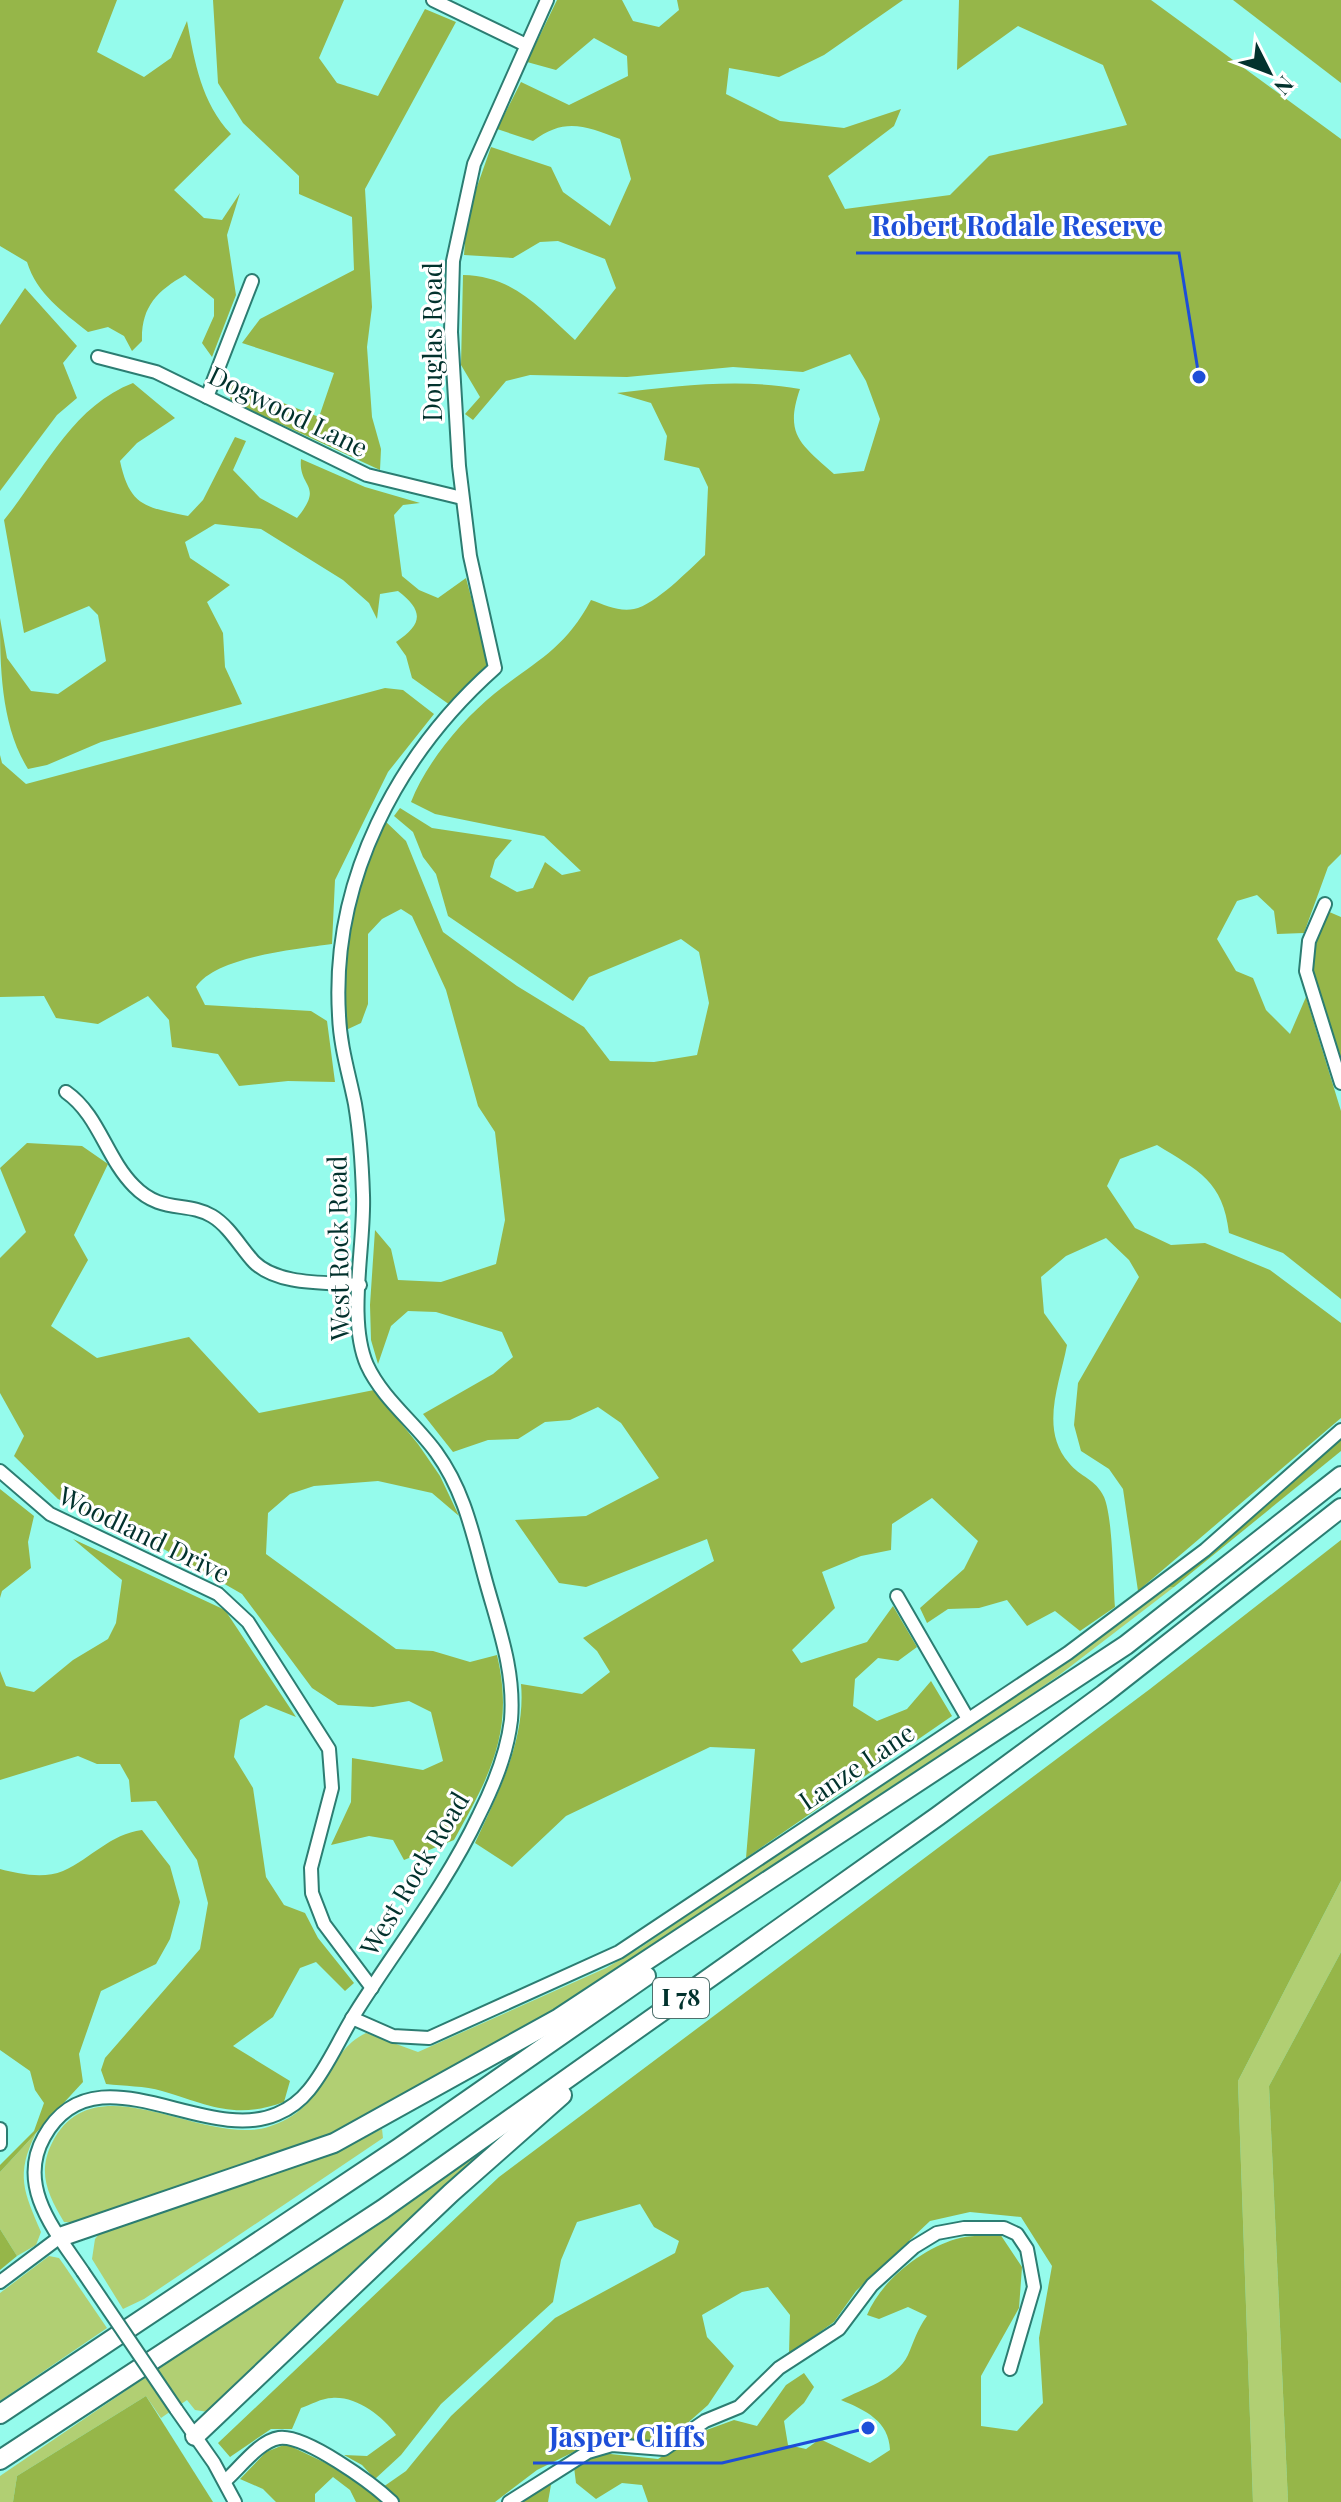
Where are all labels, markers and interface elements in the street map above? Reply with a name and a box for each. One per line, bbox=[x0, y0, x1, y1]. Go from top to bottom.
north arrow bbox=[1229, 32, 1309, 112]
text: N bbox=[1268, 70, 1301, 102]
callout: Robert Rodale Reserve bbox=[856, 201, 1179, 253]
text: Robert Rodale Reserve bbox=[871, 206, 1163, 243]
street label: Douglas Road bbox=[414, 262, 449, 422]
street label: Dogwood Lane bbox=[203, 357, 374, 464]
street label: West Rock Road bbox=[318, 1155, 357, 1342]
street label: Woodland Drive bbox=[52, 1477, 236, 1590]
street label: Lanze Lane bbox=[791, 1714, 921, 1817]
street label: West Rock Road bbox=[351, 1785, 476, 1962]
road number: I 78 bbox=[653, 1978, 709, 2018]
callout: Jasper Cliffs bbox=[533, 2411, 722, 2463]
text: Jasper Cliffs bbox=[548, 2417, 705, 2454]

